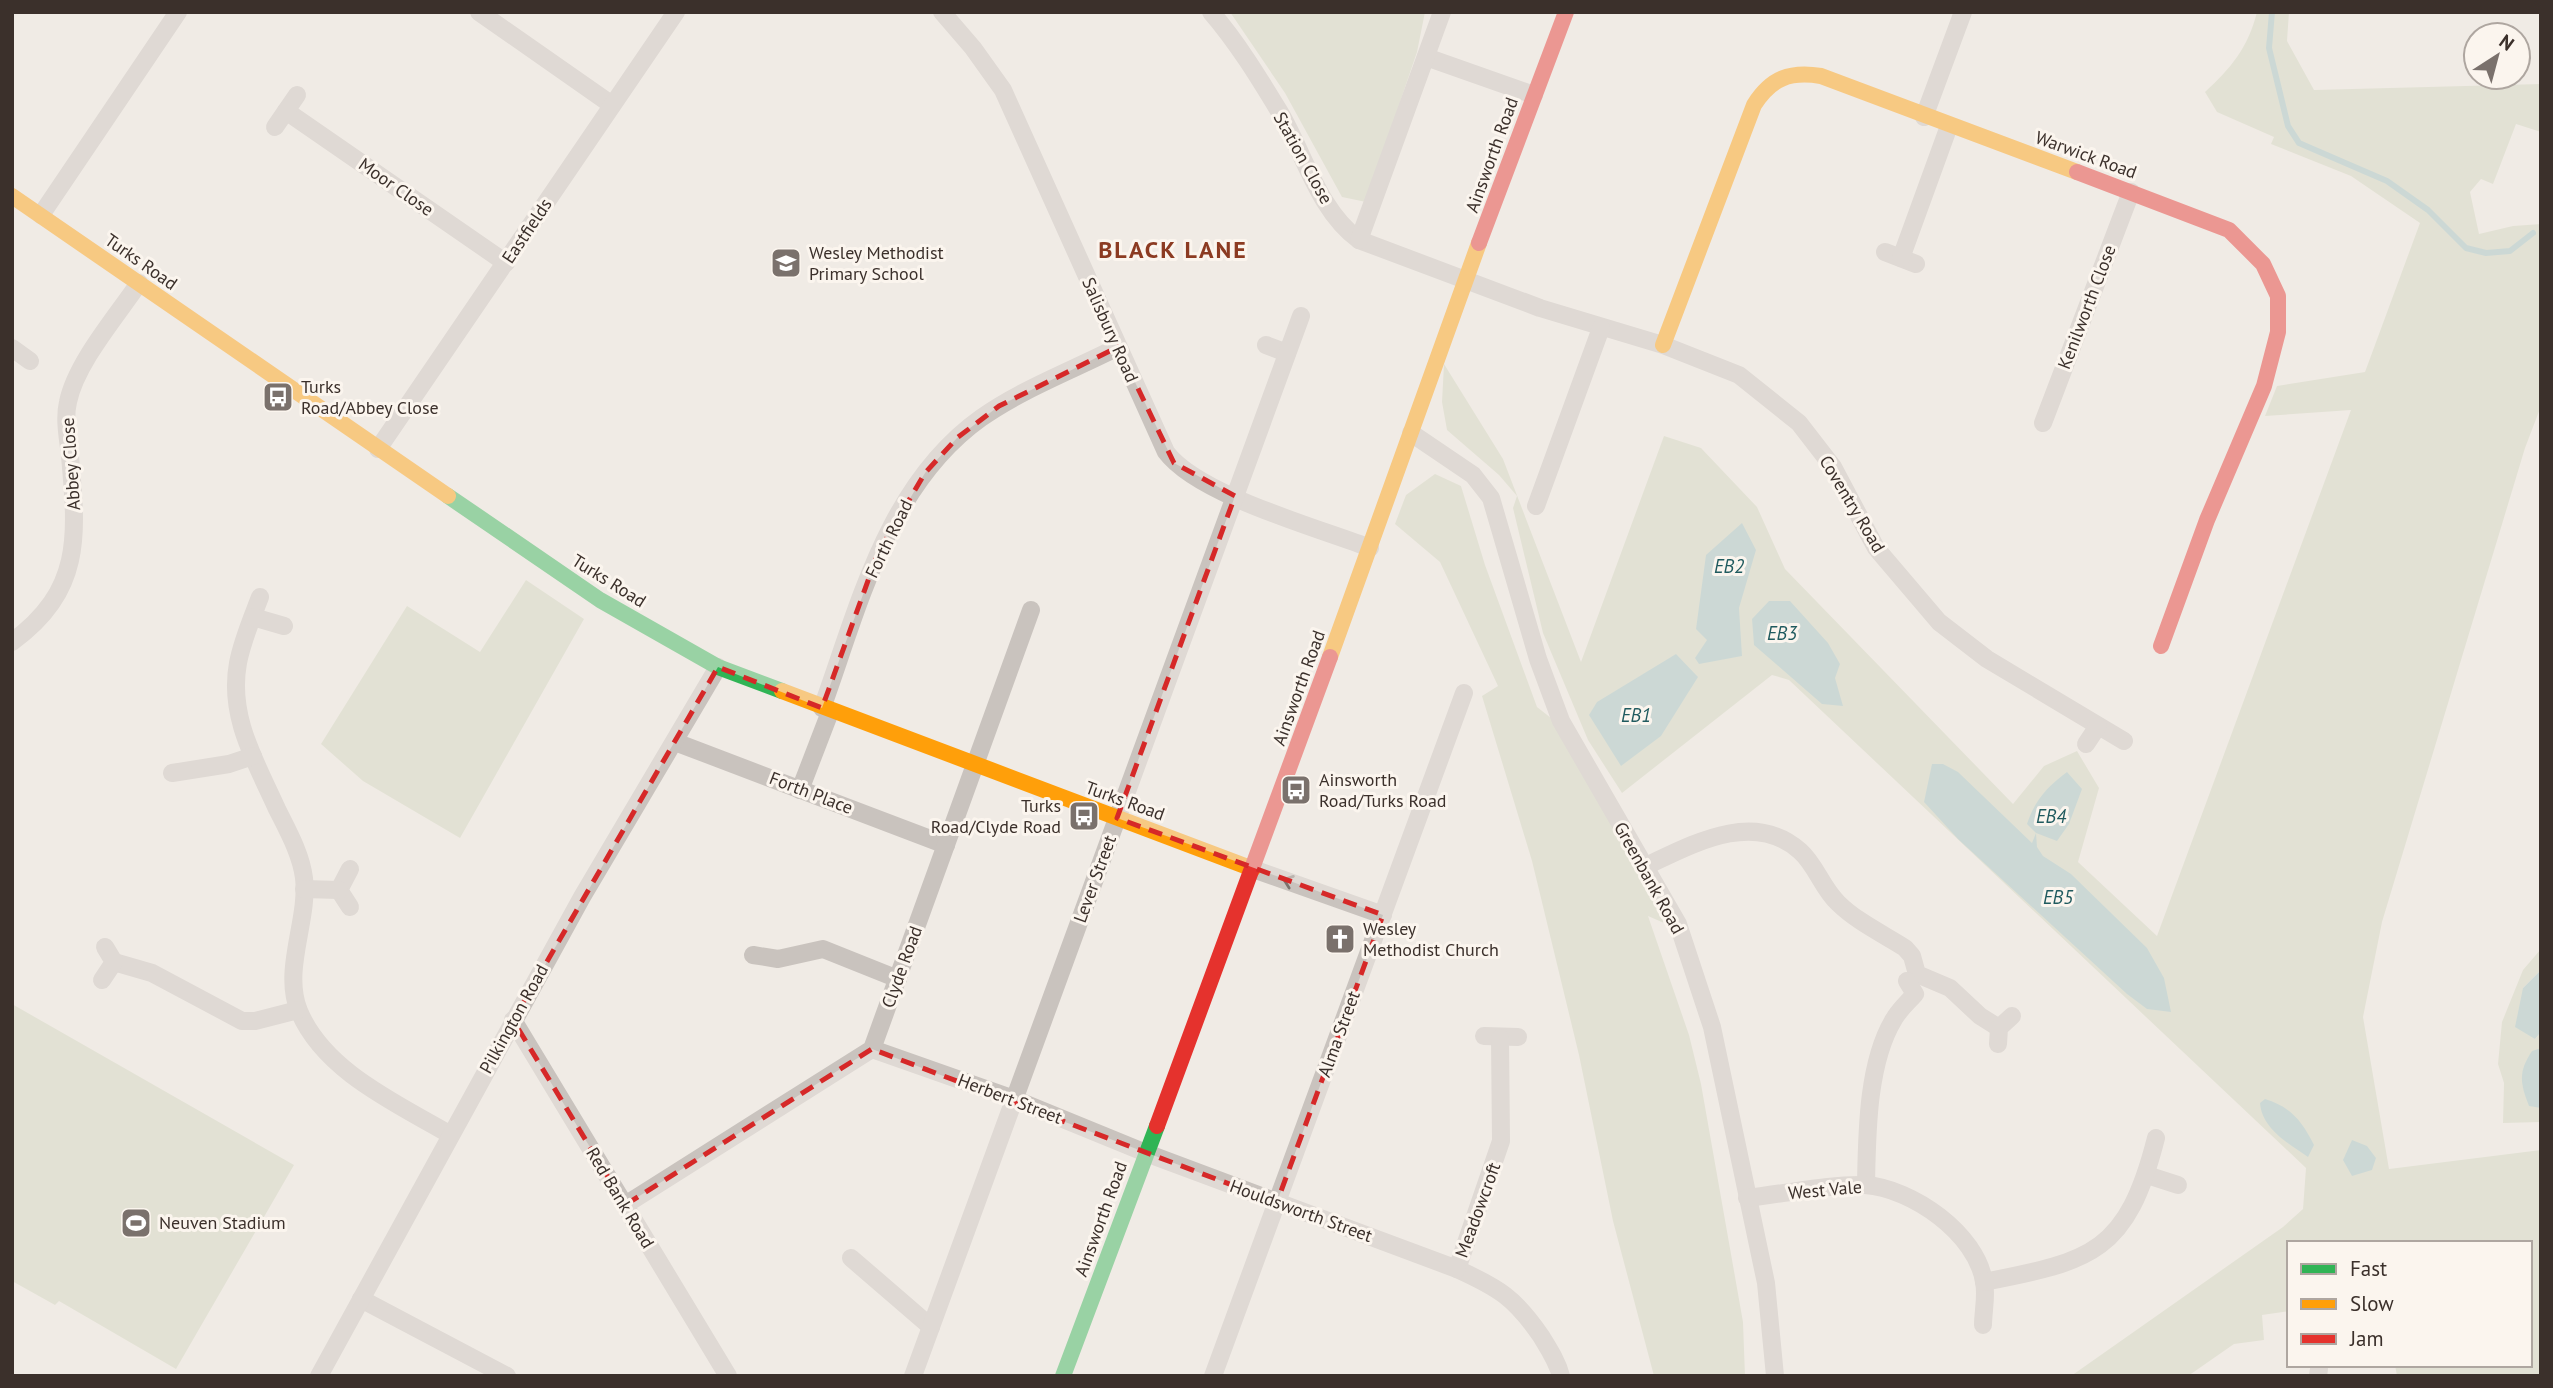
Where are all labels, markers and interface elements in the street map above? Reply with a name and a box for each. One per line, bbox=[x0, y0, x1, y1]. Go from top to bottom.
north arrow bbox=[2462, 21, 2532, 91]
text: N bbox=[2495, 29, 2519, 56]
street label: Ainsworth Road bbox=[1460, 94, 1523, 216]
street label: Station Close bbox=[1269, 108, 1338, 208]
street label: Warwick Road bbox=[2032, 126, 2140, 184]
street label: Moor Close bbox=[354, 152, 438, 221]
street label: Eastfields bbox=[496, 194, 557, 268]
street label: Turks Road bbox=[101, 228, 182, 295]
district label: BLACK LANE bbox=[1098, 234, 1248, 265]
place label: Wesley Methodist Primary School bbox=[809, 241, 944, 285]
street label: Kenilworth Close bbox=[2052, 241, 2121, 372]
school or university icon: Wesley Methodist Primary School bbox=[769, 246, 803, 280]
street label: Salisbury Road bbox=[1077, 274, 1144, 386]
place label: Turks Road/Abbey Close bbox=[301, 375, 439, 419]
bus stop icon: Turks Road/Abbey Close bbox=[261, 380, 295, 414]
street label: Abbey Close bbox=[56, 417, 85, 511]
street label: Coventry Road bbox=[1814, 451, 1890, 557]
street label: Forth Road bbox=[860, 496, 917, 582]
street label: Turks Road bbox=[568, 549, 651, 612]
water label: EB2 bbox=[1714, 554, 1744, 578]
water label: EB3 bbox=[1767, 621, 1798, 645]
street label: Ainsworth Road bbox=[1267, 627, 1330, 749]
water label: EB1 bbox=[1621, 703, 1651, 727]
street label: Forth Place bbox=[766, 766, 856, 819]
place label: Ainsworth Road/Turks Road bbox=[1319, 768, 1447, 812]
bus stop icon: Ainsworth Road/Turks Road bbox=[1279, 773, 1313, 807]
street label: Turks Road bbox=[1082, 776, 1168, 826]
place label: Turks Road/Clyde Road bbox=[931, 794, 1061, 838]
bus stop icon: Turks Road/Clyde Road bbox=[1067, 799, 1101, 833]
water label: EB4 bbox=[2036, 804, 2067, 828]
street label: Greenbank Road bbox=[1609, 818, 1690, 938]
street label: Lever Street bbox=[1068, 832, 1121, 926]
one-way arrow bbox=[1282, 875, 1294, 889]
water label: EB5 bbox=[2043, 885, 2074, 909]
place label: Wesley Methodist Church bbox=[1363, 917, 1499, 961]
church icon: Wesley Methodist Church bbox=[1323, 922, 1357, 956]
street label: Clyde Road bbox=[876, 923, 927, 1011]
street label: Pilkington Road bbox=[474, 960, 553, 1077]
street label: Alma Street bbox=[1312, 988, 1365, 1080]
street label: Herbert Street bbox=[955, 1068, 1066, 1129]
street label: Red Bank Road bbox=[581, 1143, 660, 1252]
street label: Ainsworth Road bbox=[1069, 1158, 1132, 1280]
street label: Meadowcroft bbox=[1450, 1159, 1505, 1261]
street label: Houldsworth Street bbox=[1227, 1174, 1376, 1247]
street label: West Vale bbox=[1787, 1175, 1863, 1204]
sports icon: Neuven Stadium bbox=[119, 1206, 153, 1240]
place label: Neuven Stadium bbox=[159, 1211, 286, 1234]
legend bbox=[2287, 1241, 2532, 1367]
text: Fast bbox=[2350, 1255, 2387, 1282]
text: Slow bbox=[2350, 1290, 2394, 1317]
text: Jam bbox=[2349, 1325, 2384, 1352]

